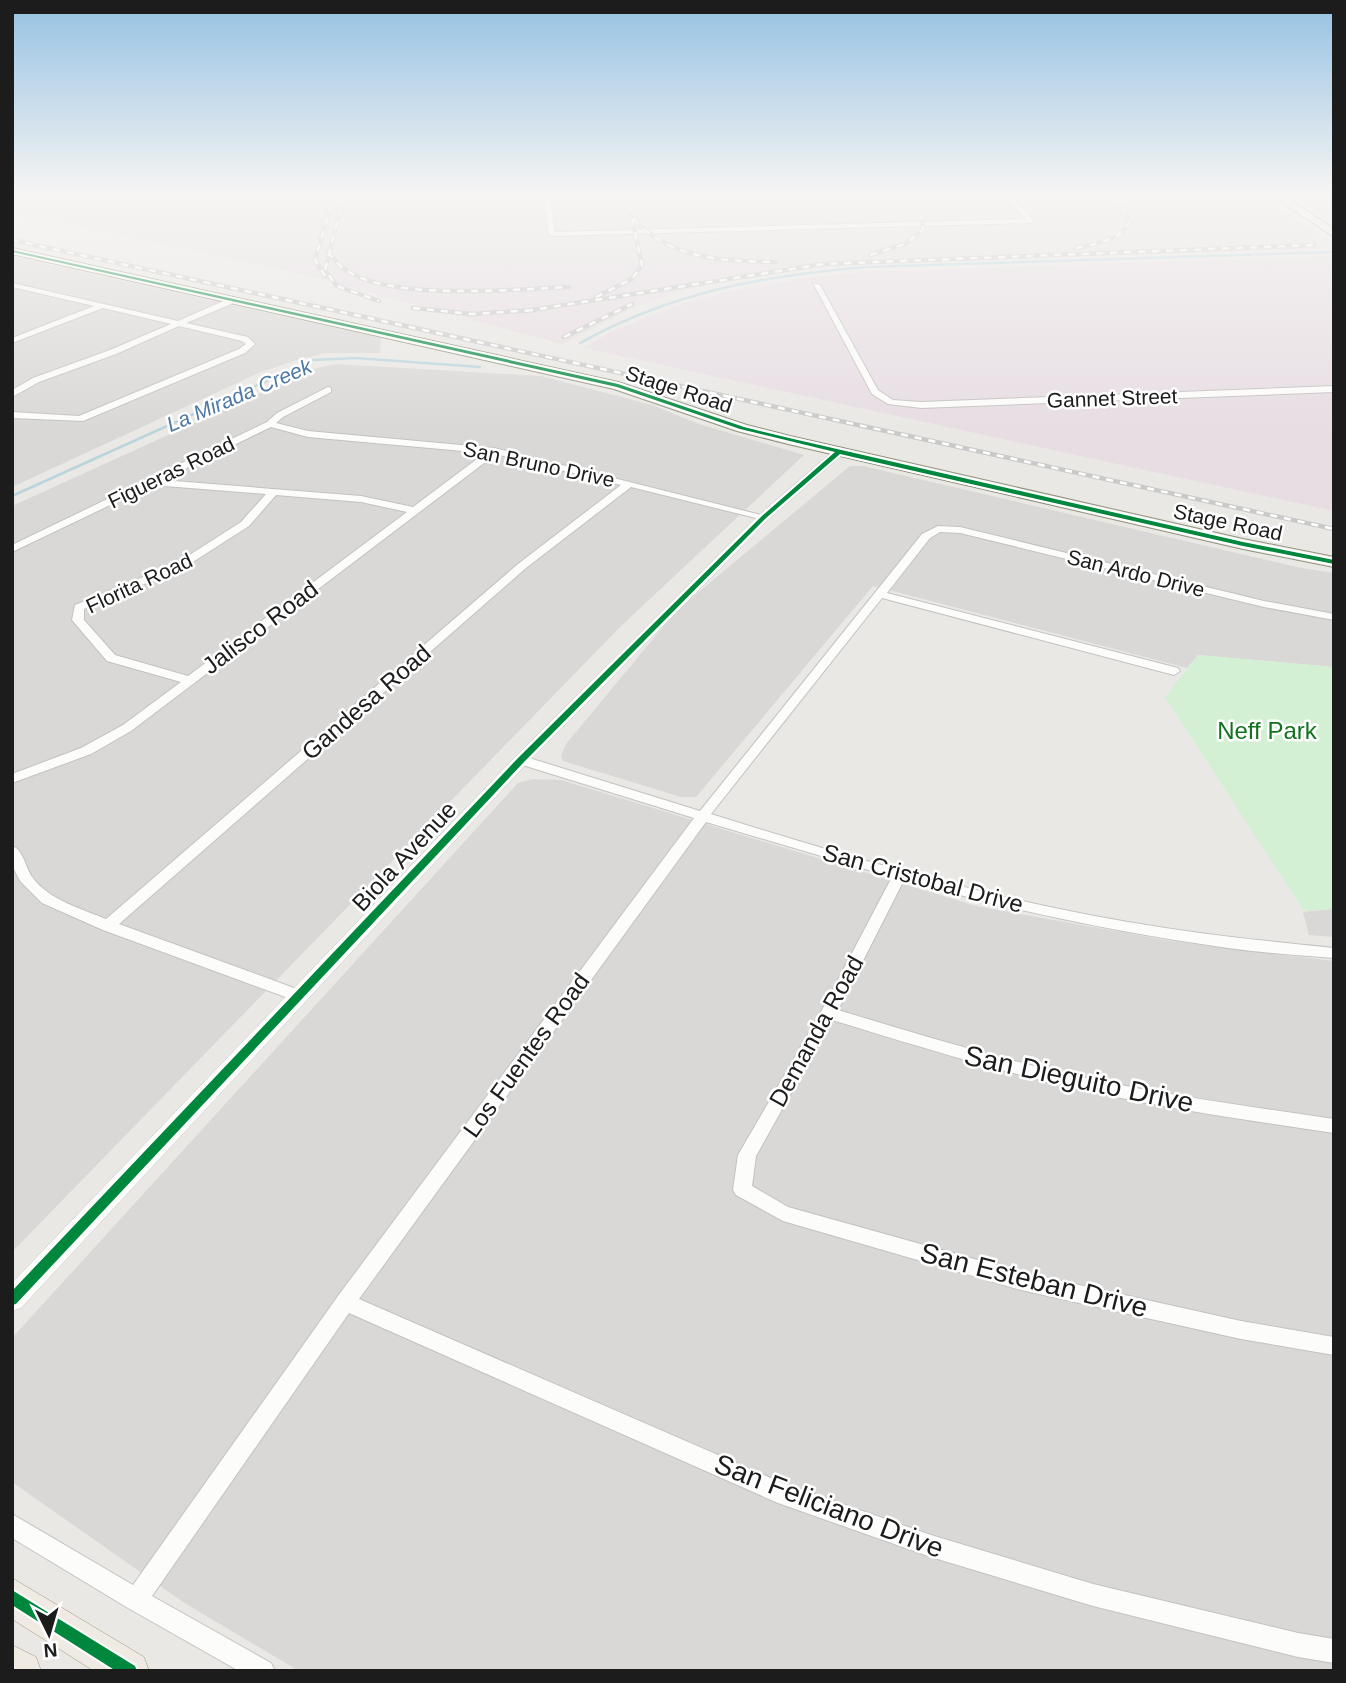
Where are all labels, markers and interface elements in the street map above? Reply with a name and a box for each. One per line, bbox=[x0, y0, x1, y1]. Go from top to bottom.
water label: La Mirada Creek bbox=[163, 354, 316, 436]
street label: Stage Road bbox=[623, 361, 735, 417]
street label: Gannet Street bbox=[1046, 384, 1178, 412]
street label: Figueras Road bbox=[104, 431, 238, 513]
street label: San Bruno Drive bbox=[461, 437, 617, 491]
street label: Stage Road bbox=[1171, 499, 1285, 545]
street label: San Ardo Drive bbox=[1065, 545, 1207, 601]
street label: Florita Road bbox=[82, 548, 196, 618]
street label: Jalisco Road bbox=[197, 575, 323, 679]
street label: Gandesa Road bbox=[296, 639, 436, 765]
park label: Neff Park bbox=[1217, 717, 1318, 744]
street label: Biola Avenue bbox=[346, 796, 462, 916]
street label: San Cristobal Drive bbox=[820, 838, 1026, 918]
street label: Demanda Road bbox=[763, 951, 869, 1111]
street label: Los Fuentes Road bbox=[457, 968, 595, 1142]
street label: San Dieguito Drive bbox=[962, 1040, 1196, 1118]
street label: San Esteban Drive bbox=[917, 1237, 1151, 1323]
street label: San Feliciano Drive bbox=[710, 1448, 948, 1564]
north arrow bbox=[14, 1599, 84, 1669]
text: N bbox=[43, 1639, 58, 1661]

